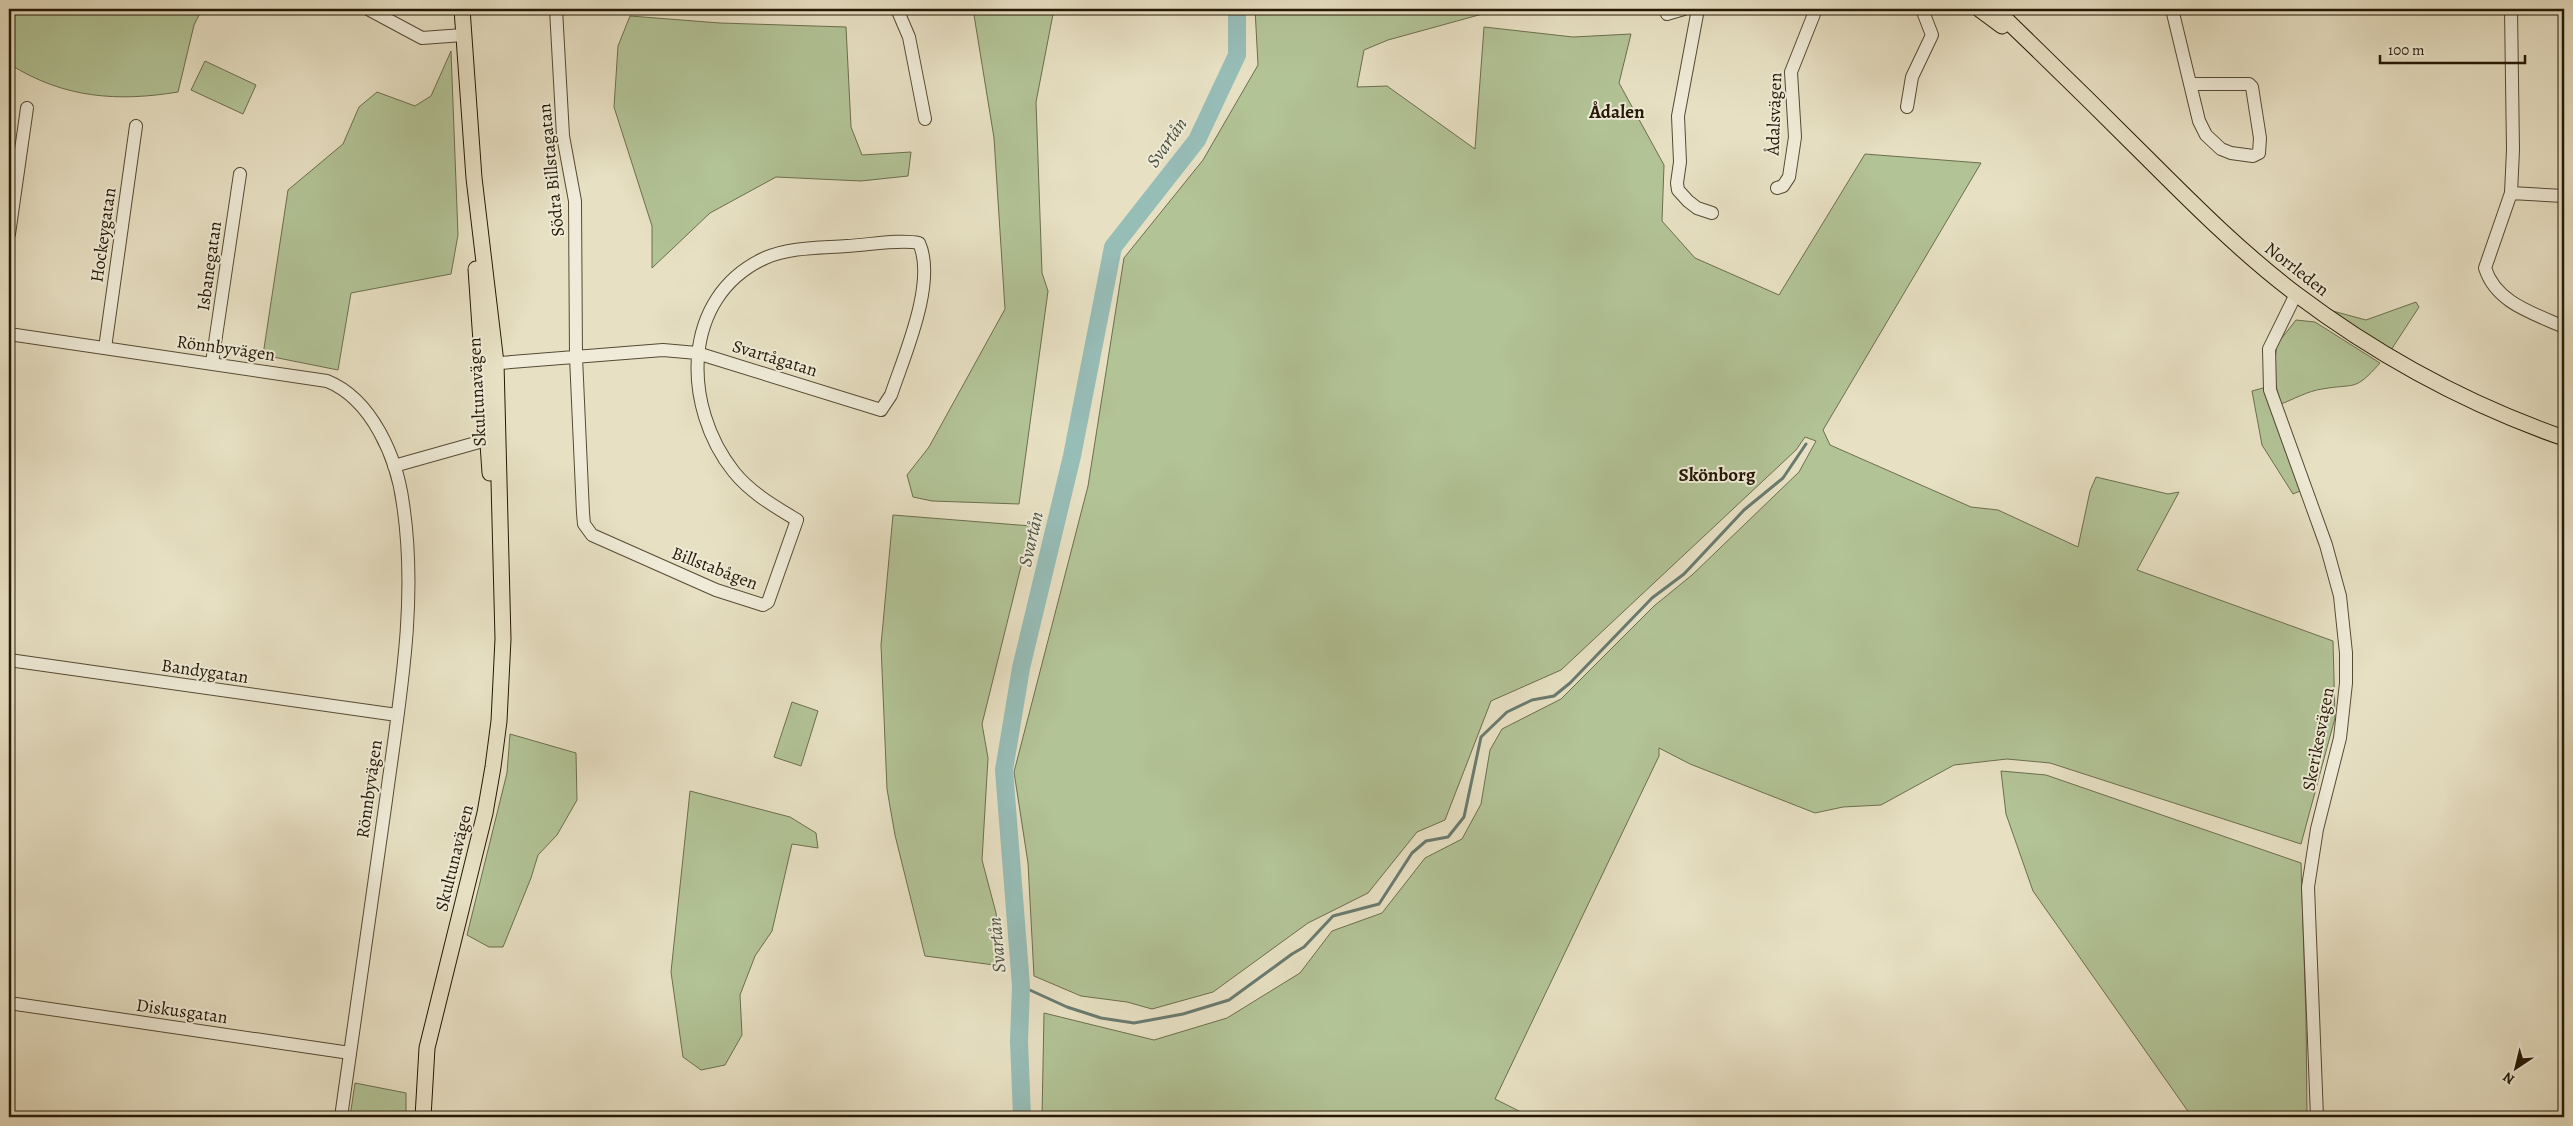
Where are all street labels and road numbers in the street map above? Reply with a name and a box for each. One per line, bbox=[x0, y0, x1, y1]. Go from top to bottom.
street label: Ådalsvägen bbox=[1761, 72, 1787, 157]
street label: Södra Billstagatan bbox=[532, 102, 570, 238]
street label: Hockeygatan bbox=[84, 186, 122, 284]
street label: Isbanegatan bbox=[191, 220, 227, 312]
street label: Norrleden bbox=[2260, 236, 2334, 302]
street label: Rönnbyvägen bbox=[175, 329, 277, 367]
street label: Svartågatan bbox=[729, 334, 821, 382]
street label: Skultunavägen bbox=[462, 337, 492, 447]
street label: Billstabågen bbox=[668, 541, 762, 595]
street label: Bandygatan bbox=[160, 653, 250, 689]
street label: Skerikesvägen bbox=[2296, 685, 2340, 793]
street label: Rönnbyvägen bbox=[350, 738, 388, 840]
street label: Skultunavägen bbox=[429, 802, 479, 914]
street label: Diskusgatan bbox=[135, 993, 229, 1029]

